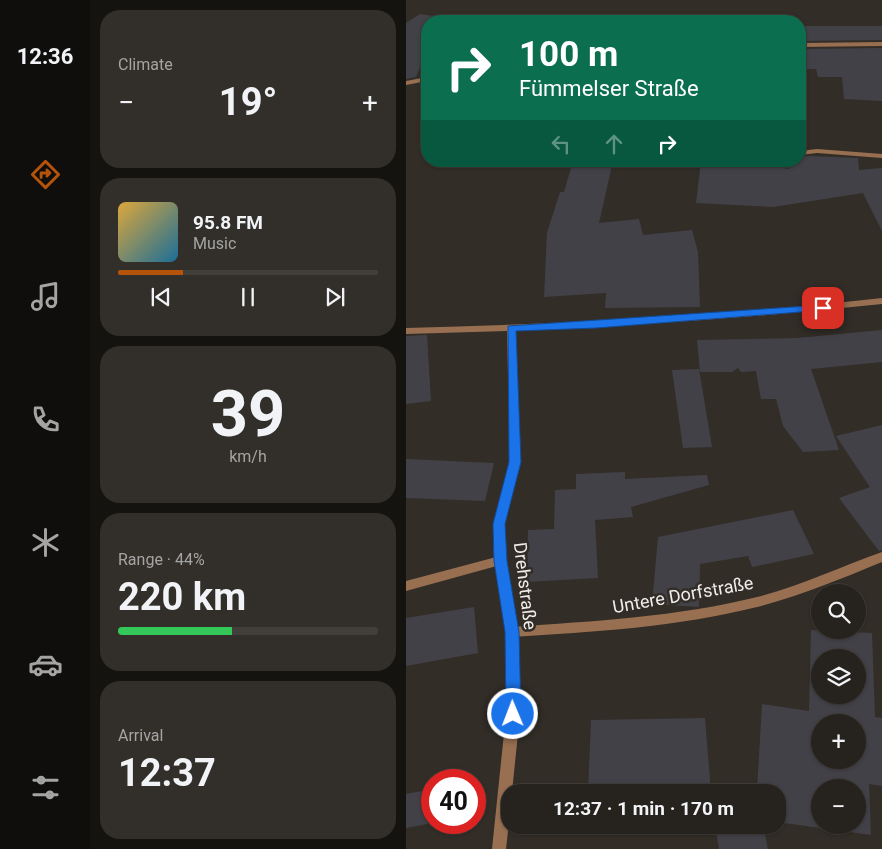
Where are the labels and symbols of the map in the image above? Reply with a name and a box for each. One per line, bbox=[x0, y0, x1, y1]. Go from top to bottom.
pin bbox=[802, 287, 844, 329]
street label: Drehstraße bbox=[510, 541, 541, 631]
street label: Untere Dorfstraße bbox=[611, 572, 755, 617]
position arrow bbox=[486, 687, 538, 739]
speed limit sign: 40 bbox=[421, 769, 486, 834]

